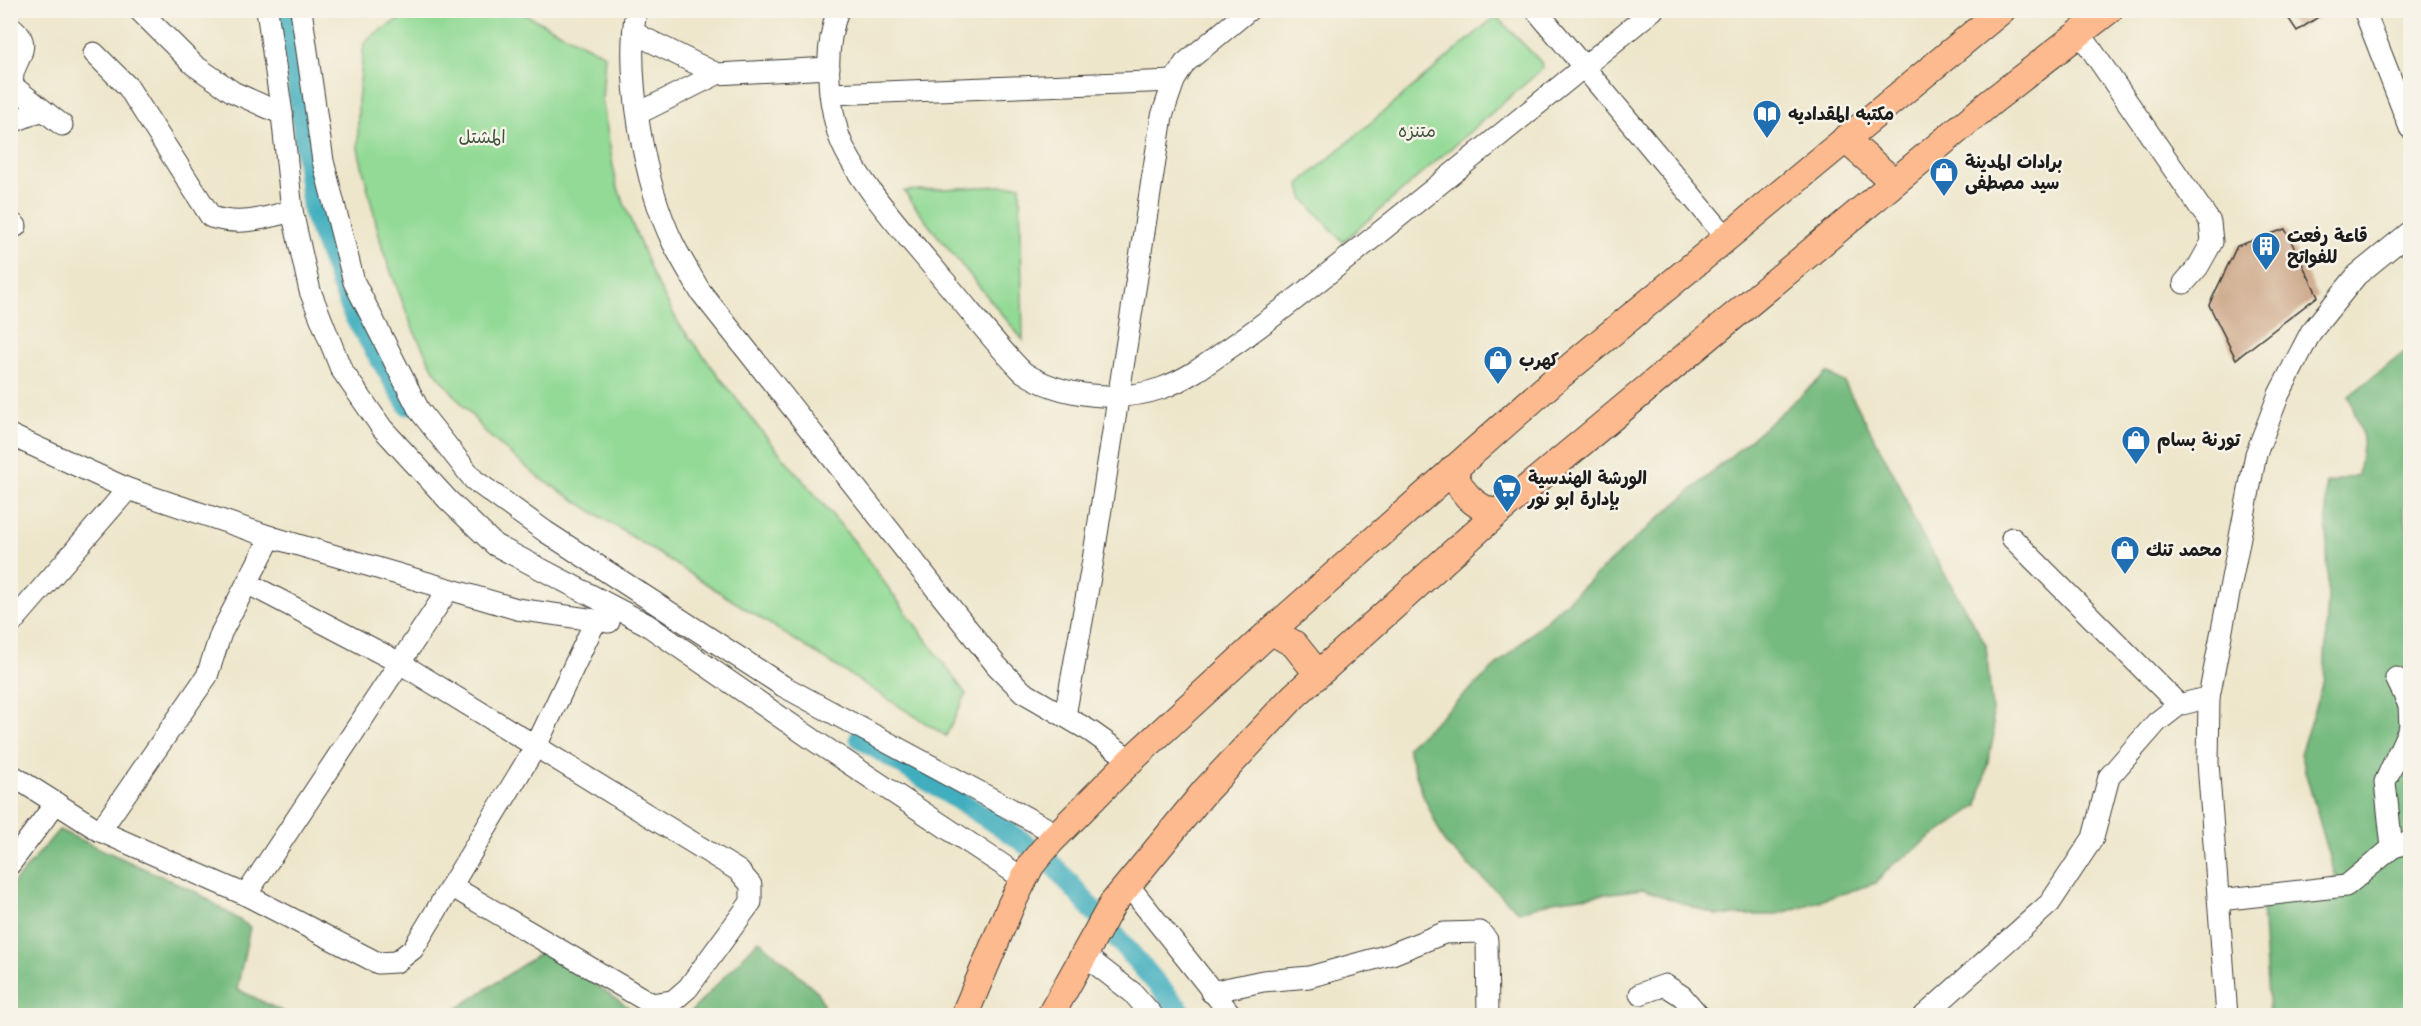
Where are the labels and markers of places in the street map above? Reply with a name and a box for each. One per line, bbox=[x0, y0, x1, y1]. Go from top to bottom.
library icon: مكتبه المقداديه bbox=[1751, 98, 1783, 140]
place label: مكتبه المقداديه bbox=[1788, 99, 1894, 126]
place label: برادات المدينة سيد مصطفى bbox=[1965, 147, 2062, 195]
shop icon: برادات المدينة سيد مصطفى bbox=[1928, 156, 1960, 198]
place label: قاعة رفعت للفواتح bbox=[2287, 221, 2368, 269]
building icon: قاعة رفعت للفواتح bbox=[2250, 230, 2282, 272]
shop icon: كهرب bbox=[1482, 344, 1514, 386]
place label: كهرب bbox=[1519, 345, 1559, 372]
shop icon: تورنة بسام bbox=[2120, 424, 2152, 466]
place label: تورنة بسام bbox=[2157, 425, 2241, 454]
place label: الورشة الهندسية بإدارة ابو نور bbox=[1527, 463, 1647, 511]
supermarket icon: الورشة الهندسية بإدارة ابو نور bbox=[1491, 472, 1523, 514]
shop icon: محمد تنك bbox=[2109, 534, 2141, 576]
place label: محمد تنك bbox=[2146, 535, 2222, 562]

